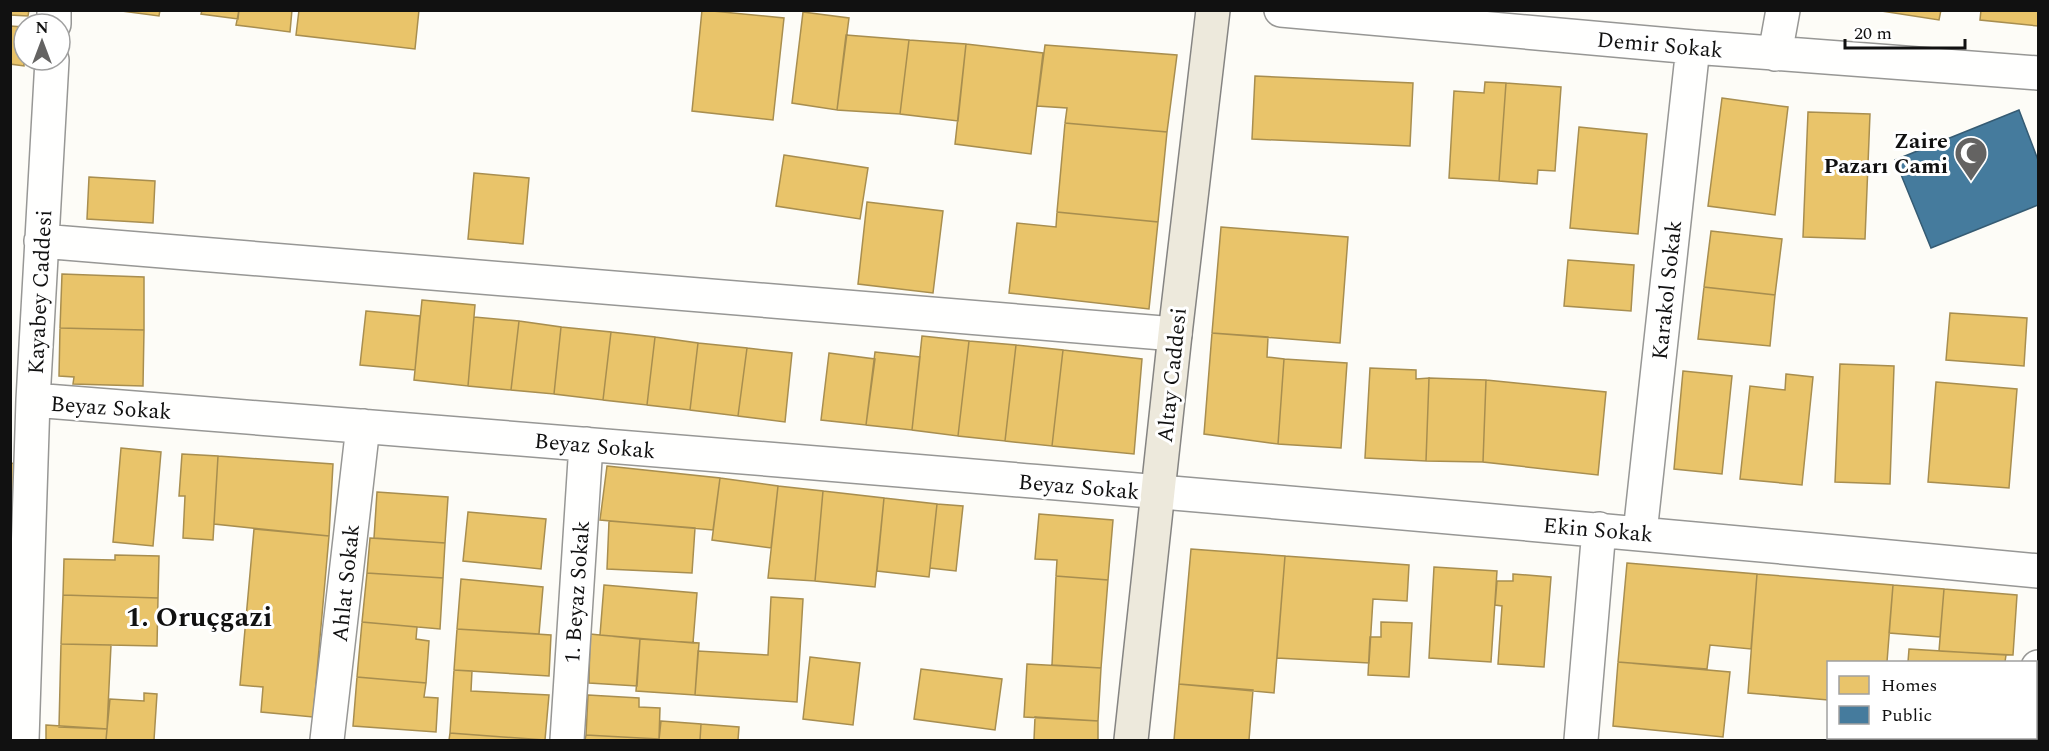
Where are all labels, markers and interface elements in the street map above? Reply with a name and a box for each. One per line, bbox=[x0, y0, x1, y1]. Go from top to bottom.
north arrow bbox=[12, 12, 72, 72]
scale bar bbox=[1845, 12, 1965, 50]
text: N bbox=[35, 16, 49, 40]
text: 20 m bbox=[1854, 20, 1892, 47]
street label: Demir Sokak bbox=[1595, 24, 1724, 67]
place label: Zaire Pazarı Cami bbox=[1823, 125, 1948, 183]
mosque icon: Zaire Pazarı Cami bbox=[1953, 135, 1989, 182]
street label: Kayabey Caddesi bbox=[20, 209, 61, 375]
street label: Karakol Sokak bbox=[1644, 219, 1691, 362]
street label: Altay Caddesi bbox=[1149, 306, 1196, 444]
street label: Beyaz Sokak bbox=[49, 388, 173, 429]
street label: Beyaz Sokak bbox=[533, 425, 657, 468]
street label: Beyaz Sokak bbox=[1017, 466, 1141, 509]
street label: Ekin Sokak bbox=[1542, 509, 1654, 552]
street label: 1. Beyaz Sokak bbox=[556, 519, 599, 665]
street label: Ahlat Sokak bbox=[324, 523, 369, 644]
district label: 1. Oruçgazi bbox=[126, 596, 272, 639]
legend bbox=[1827, 661, 2037, 739]
text: Homes bbox=[1881, 672, 1937, 699]
text: Public bbox=[1881, 702, 1932, 729]

